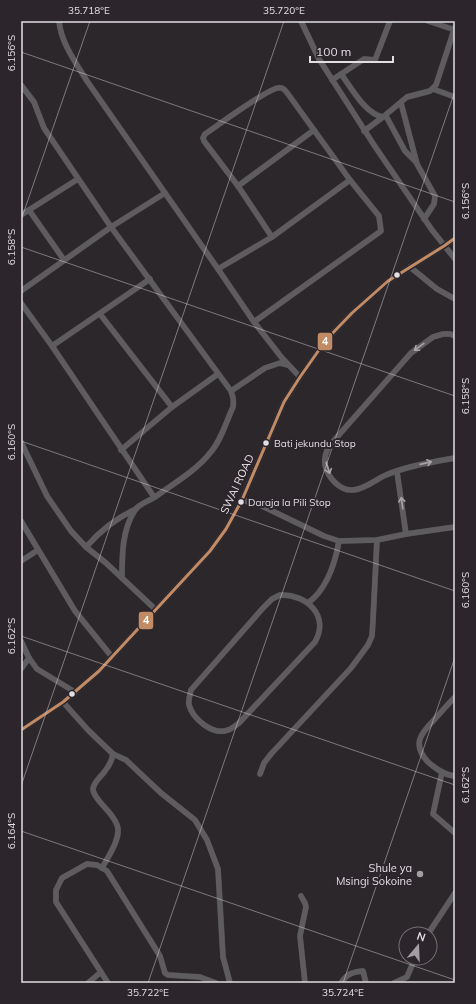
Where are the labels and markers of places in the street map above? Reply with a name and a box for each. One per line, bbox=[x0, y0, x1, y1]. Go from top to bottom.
unlabelled marker bbox=[392, 270, 402, 280]
place label: Bati jekundu Stop bbox=[274, 437, 356, 450]
marker: Bati jekundu Stop bbox=[261, 438, 271, 448]
place label: Daraja la Pili Stop bbox=[248, 496, 331, 509]
marker: Daraja la Pili Stop bbox=[236, 497, 246, 507]
unlabelled marker bbox=[67, 689, 77, 699]
place label: Shule ya Msingi Sokoine bbox=[336, 861, 412, 888]
marker: Shule ya Msingi Sokoine bbox=[415, 869, 425, 879]

